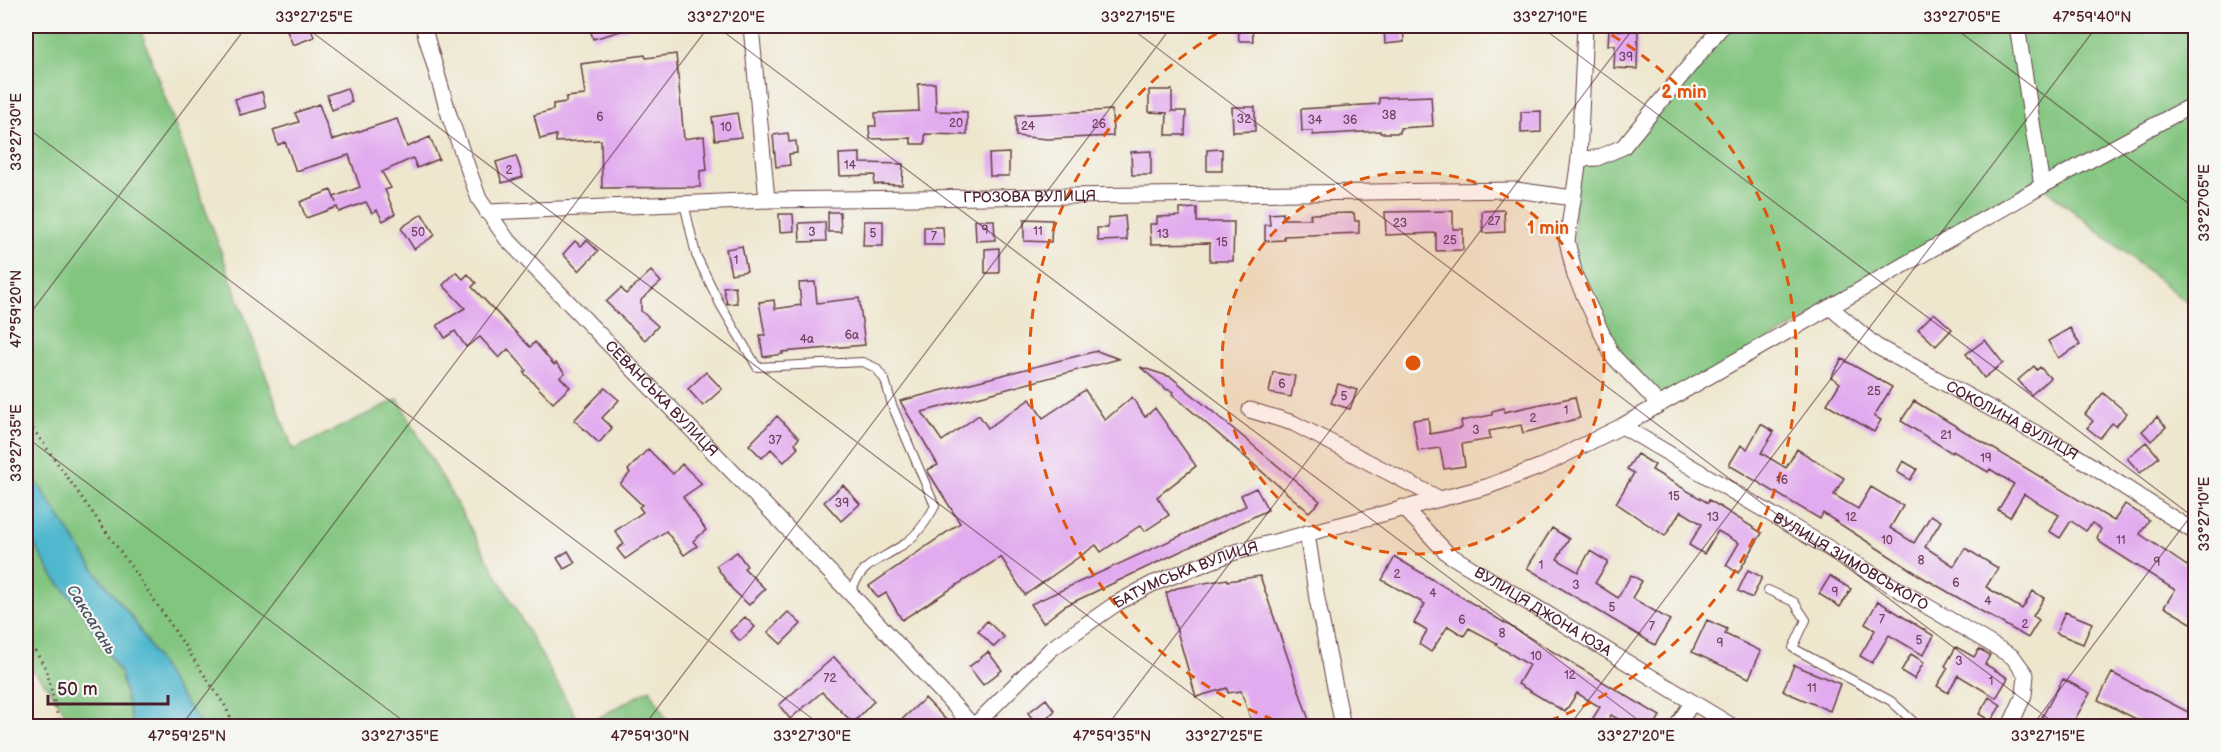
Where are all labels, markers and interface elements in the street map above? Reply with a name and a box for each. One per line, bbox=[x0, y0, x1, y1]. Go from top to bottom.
text: 33°27'25"E bbox=[275, 8, 353, 27]
text: 33°27'20"E bbox=[687, 8, 765, 27]
text: 33°27'15"E bbox=[1101, 8, 1175, 27]
text: 33°27'10"E bbox=[1513, 8, 1587, 27]
text: 33°27'05"E bbox=[1923, 8, 2001, 27]
text: 47°59'40"N bbox=[2053, 8, 2131, 27]
house number: 39 bbox=[1619, 50, 1633, 65]
text: 2 min bbox=[1661, 82, 1707, 103]
text: 33°27'30"E bbox=[7, 93, 26, 171]
house number: 38 bbox=[1382, 108, 1396, 123]
house number: 6 bbox=[596, 110, 604, 125]
house number: 32 bbox=[1237, 112, 1251, 127]
house number: 34 bbox=[1308, 113, 1323, 128]
house number: 36 bbox=[1343, 113, 1357, 128]
house number: 20 bbox=[949, 116, 963, 131]
house number: 26 bbox=[1092, 117, 1106, 132]
house number: 24 bbox=[1021, 119, 1036, 134]
house number: 10 bbox=[720, 120, 732, 135]
house number: 14 bbox=[844, 158, 857, 173]
house number: 2 bbox=[505, 163, 513, 178]
text: 33°27'05"E bbox=[2195, 164, 2214, 242]
street label: ГРОЗОВА ВУЛИЦЯ bbox=[963, 186, 1096, 207]
house number: 27 bbox=[1488, 214, 1501, 229]
house number: 23 bbox=[1393, 216, 1407, 231]
text: 1 min bbox=[1527, 218, 1569, 239]
house number: 9 bbox=[982, 223, 989, 238]
house number: 11 bbox=[1033, 224, 1043, 239]
house number: 50 bbox=[411, 225, 425, 240]
house number: 3 bbox=[808, 225, 816, 240]
house number: 5 bbox=[870, 226, 877, 241]
house number: 13 bbox=[1157, 227, 1169, 242]
house number: 7 bbox=[931, 229, 937, 244]
house number: 25 bbox=[1443, 233, 1457, 248]
house number: 15 bbox=[1216, 235, 1228, 250]
house number: 1 bbox=[734, 253, 738, 268]
text: 47°59'20"N bbox=[7, 270, 26, 348]
house number: 6а bbox=[845, 328, 859, 343]
house number: 4а bbox=[800, 332, 814, 347]
street label: СЕВАНСЬКА ВУЛИЦЯ bbox=[601, 337, 722, 461]
centre of rings bbox=[1403, 353, 1423, 373]
street label: СОКОЛИНА ВУЛИЦЯ bbox=[1943, 376, 2082, 464]
house number: 6 bbox=[1278, 377, 1286, 392]
house number: 25 bbox=[1867, 384, 1881, 399]
house number: 5 bbox=[1341, 389, 1348, 404]
house number: 1 bbox=[1564, 403, 1568, 418]
text: 33°27'35"E bbox=[7, 404, 26, 482]
house number: 2 bbox=[1529, 411, 1537, 426]
house number: 3 bbox=[1472, 423, 1480, 438]
house number: 21 bbox=[1940, 428, 1952, 443]
house number: 37 bbox=[768, 433, 782, 448]
house number: 19 bbox=[1980, 451, 1992, 466]
house number: 16 bbox=[1776, 473, 1788, 488]
text: 33°27'10"E bbox=[2195, 477, 2214, 551]
house number: 15 bbox=[1668, 489, 1680, 504]
house number: 39 bbox=[835, 496, 849, 511]
street label: ВУЛИЦЯ ЗИМОВСЬКОГО bbox=[1770, 508, 1932, 615]
house number: 13 bbox=[1707, 510, 1719, 525]
house number: 12 bbox=[1845, 510, 1857, 525]
house number: 10 bbox=[1881, 533, 1893, 548]
house number: 11 bbox=[2116, 533, 2126, 548]
street label: БАТУМСЬКА ВУЛИЦЯ bbox=[1110, 537, 1260, 613]
house number: 8 bbox=[1918, 553, 1925, 568]
house number: 9 bbox=[2154, 555, 2161, 570]
house number: 1 bbox=[1539, 558, 1543, 573]
street label: ВУЛИЦЯ ДЖОНА ЮЗА bbox=[1471, 563, 1616, 661]
house number: 2 bbox=[1393, 567, 1401, 582]
house number: 6 bbox=[1952, 576, 1960, 591]
house number: 3 bbox=[1572, 578, 1580, 593]
water label: Саксагань bbox=[62, 582, 120, 659]
house number: 9 bbox=[1832, 585, 1839, 600]
house number: 4 bbox=[1429, 586, 1437, 601]
house number: 4 bbox=[1984, 594, 1992, 609]
house number: 5 bbox=[1609, 600, 1616, 615]
house number: 7 bbox=[1879, 612, 1885, 627]
house number: 6 bbox=[1458, 613, 1466, 628]
house number: 2 bbox=[2021, 617, 2029, 632]
house number: 7 bbox=[1649, 619, 1655, 634]
house number: 8 bbox=[1499, 626, 1506, 641]
house number: 5 bbox=[1916, 633, 1923, 648]
house number: 9 bbox=[1717, 636, 1724, 651]
house number: 10 bbox=[1530, 649, 1542, 664]
house number: 3 bbox=[1955, 654, 1963, 669]
scale bar bbox=[48, 668, 168, 706]
house number: 12 bbox=[1564, 668, 1576, 683]
house number: 72 bbox=[824, 671, 836, 686]
house number: 1 bbox=[1989, 674, 1993, 689]
text: 50 m bbox=[57, 679, 98, 700]
house number: 11 bbox=[1807, 681, 1817, 696]
text: 47°59'25"N bbox=[148, 727, 226, 746]
text: 33°27'35"E bbox=[361, 727, 439, 746]
text: 47°59'30"N bbox=[611, 727, 689, 746]
text: 33°27'30"E bbox=[773, 727, 851, 746]
text: 47°59'35"N bbox=[1073, 727, 1151, 746]
text: 33°27'25"E bbox=[1185, 727, 1263, 746]
text: 33°27'20"E bbox=[1597, 727, 1675, 746]
text: 33°27'15"E bbox=[2011, 727, 2085, 746]

